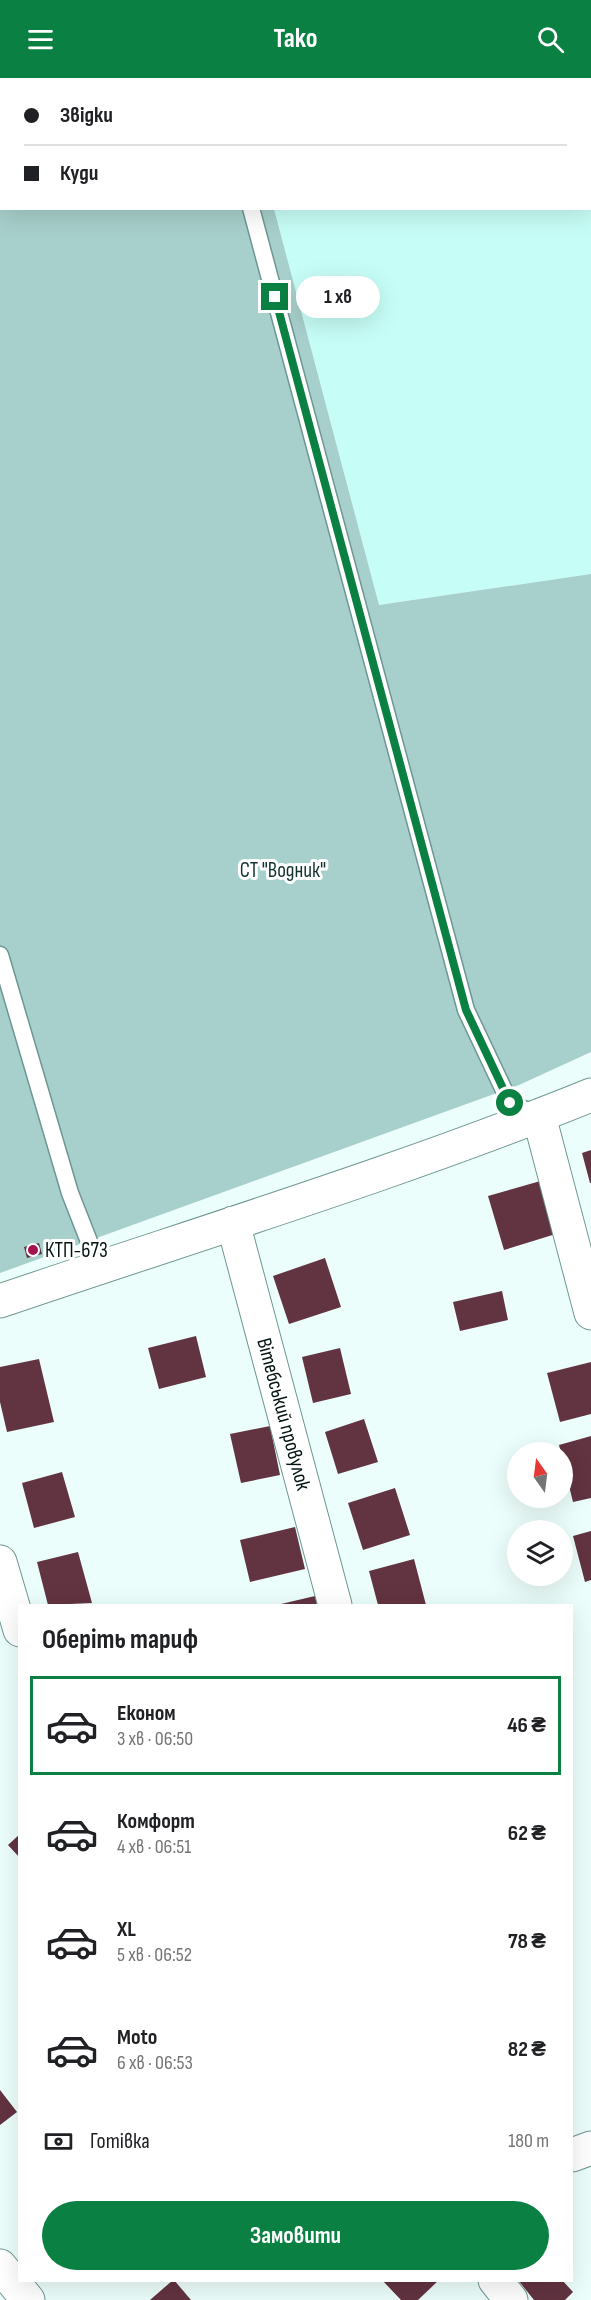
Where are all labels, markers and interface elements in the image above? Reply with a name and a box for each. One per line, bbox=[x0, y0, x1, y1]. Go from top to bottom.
icon: menu bbox=[24, 23, 57, 56]
text: Tako bbox=[274, 23, 317, 55]
icon: search bbox=[534, 23, 567, 56]
text: Звідки bbox=[60, 102, 113, 129]
text: Куди bbox=[60, 160, 98, 187]
callout: 1 хв bbox=[296, 276, 380, 318]
route end bbox=[261, 283, 288, 310]
text: 1 хв bbox=[324, 285, 352, 309]
park label: СТ "Водник" bbox=[240, 858, 326, 883]
route start bbox=[496, 1089, 523, 1116]
place label: КТП-673 bbox=[45, 1238, 108, 1263]
marker: КТП-673 bbox=[26, 1243, 40, 1257]
street label: Вітебський провулок bbox=[251, 1335, 316, 1493]
north arrow bbox=[507, 1442, 573, 1508]
map controls bbox=[507, 1442, 573, 1586]
button: layers bbox=[507, 1520, 573, 1586]
text: Оберіть тариф bbox=[42, 1624, 198, 1656]
icon: car bbox=[45, 1699, 99, 1753]
text: Економ bbox=[117, 1700, 176, 1727]
text: 46 ₴ bbox=[507, 1712, 546, 1739]
text: 3 хв · 06:50 bbox=[117, 1727, 193, 1751]
icon: car bbox=[45, 1807, 99, 1861]
text: Комфорт bbox=[117, 1808, 195, 1835]
text: 62 ₴ bbox=[508, 1820, 546, 1847]
text: 4 хв · 06:51 bbox=[117, 1835, 191, 1859]
icon: car bbox=[45, 1915, 99, 1969]
text: XL bbox=[117, 1916, 136, 1943]
text: 78 ₴ bbox=[508, 1928, 546, 1955]
text: 5 хв · 06:52 bbox=[117, 1943, 192, 1967]
icon: car bbox=[45, 2023, 99, 2077]
text: Moto bbox=[117, 2024, 157, 2051]
text: 82 ₴ bbox=[508, 2036, 546, 2063]
text: 6 хв · 06:53 bbox=[117, 2051, 193, 2075]
icon: cash bbox=[42, 2125, 75, 2158]
text: Готівка bbox=[90, 2128, 150, 2155]
text: 180 m bbox=[508, 2129, 549, 2153]
button: Замовити bbox=[42, 2201, 549, 2270]

